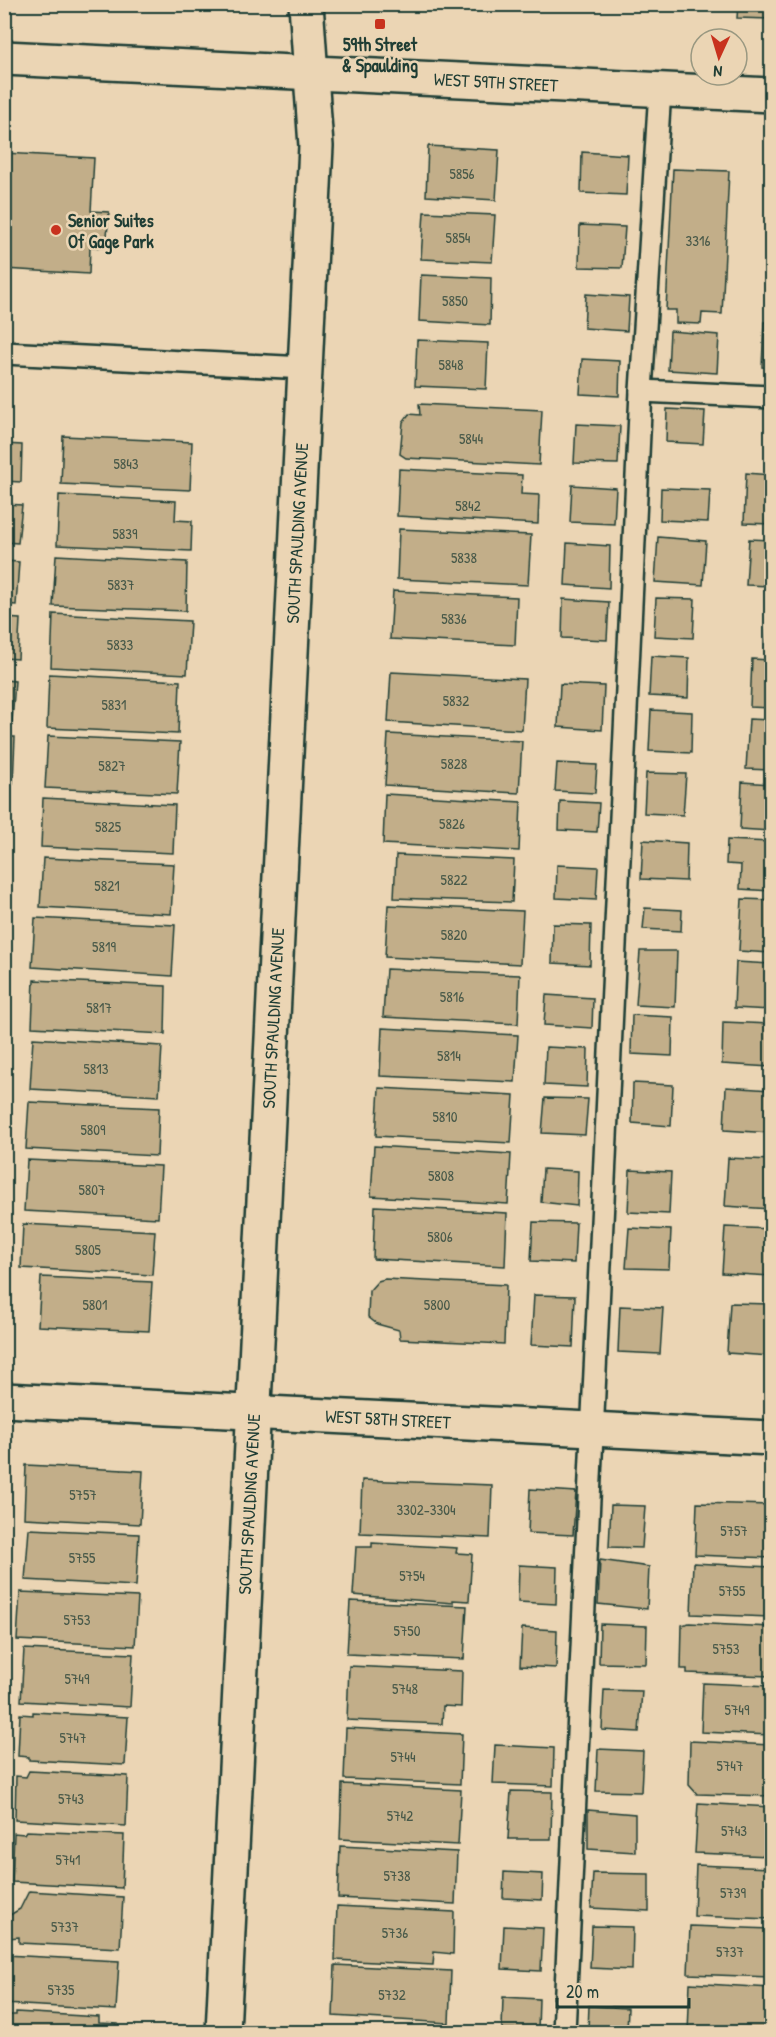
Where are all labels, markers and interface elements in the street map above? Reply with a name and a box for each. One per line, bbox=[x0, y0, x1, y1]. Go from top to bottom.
marker: 59th Street & Spaulding bbox=[373, 17, 387, 31]
north arrow bbox=[689, 27, 749, 87]
place label: 59th Street & Spaulding bbox=[342, 32, 418, 79]
text: N bbox=[712, 61, 723, 83]
street label: WEST 59TH STREET bbox=[433, 66, 559, 98]
house number: 5856 bbox=[449, 163, 475, 184]
place label: Senior Suites Of Gage Park bbox=[68, 208, 154, 255]
marker: Senior Suites Of Gage Park bbox=[49, 223, 63, 237]
house number: 5854 bbox=[446, 227, 471, 248]
house number: 3316 bbox=[686, 230, 710, 251]
house number: 5850 bbox=[442, 290, 468, 311]
house number: 5848 bbox=[439, 354, 463, 375]
house number: 5844 bbox=[459, 428, 483, 449]
street label: SOUTH SPAULDING AVENUE bbox=[280, 442, 314, 624]
house number: 5843 bbox=[113, 453, 139, 474]
house number: 5842 bbox=[455, 495, 481, 516]
house number: 5839 bbox=[112, 523, 138, 544]
house number: 5838 bbox=[451, 547, 477, 568]
house number: 5837 bbox=[108, 574, 135, 595]
house number: 5836 bbox=[441, 608, 467, 629]
house number: 5833 bbox=[107, 634, 133, 655]
house number: 5832 bbox=[443, 690, 469, 711]
house number: 5831 bbox=[101, 694, 127, 715]
house number: 5828 bbox=[441, 753, 467, 774]
house number: 5827 bbox=[98, 755, 126, 776]
house number: 5826 bbox=[439, 813, 465, 834]
house number: 5825 bbox=[95, 816, 122, 837]
house number: 5822 bbox=[441, 869, 467, 890]
house number: 5821 bbox=[94, 875, 120, 896]
house number: 5820 bbox=[441, 924, 468, 945]
street label: SOUTH SPAULDING AVENUE bbox=[256, 927, 290, 1109]
house number: 5819 bbox=[92, 936, 116, 957]
house number: 5816 bbox=[440, 986, 464, 1007]
house number: 5817 bbox=[86, 997, 112, 1018]
house number: 5814 bbox=[437, 1045, 461, 1066]
house number: 5813 bbox=[83, 1058, 109, 1079]
house number: 5810 bbox=[432, 1106, 458, 1127]
house number: 5809 bbox=[80, 1119, 106, 1140]
house number: 5808 bbox=[428, 1165, 454, 1186]
house number: 5807 bbox=[79, 1179, 106, 1200]
house number: 5806 bbox=[427, 1226, 453, 1247]
house number: 5805 bbox=[75, 1239, 102, 1260]
house number: 5801 bbox=[82, 1294, 108, 1315]
house number: 5800 bbox=[424, 1294, 450, 1315]
street label: WEST 58TH STREET bbox=[325, 1403, 452, 1435]
street label: SOUTH SPAULDING AVENUE bbox=[232, 1413, 266, 1595]
house number: 5757 bbox=[69, 1484, 97, 1505]
house number: 3302-3304 bbox=[396, 1499, 456, 1520]
house number: 5757 bbox=[720, 1520, 748, 1541]
house number: 5755 bbox=[69, 1547, 96, 1568]
house number: 5754 bbox=[399, 1565, 425, 1586]
house number: 5755 bbox=[719, 1580, 746, 1601]
house number: 5753 bbox=[64, 1609, 91, 1630]
house number: 5750 bbox=[394, 1620, 421, 1641]
house number: 5753 bbox=[713, 1638, 740, 1659]
house number: 5749 bbox=[65, 1668, 90, 1689]
house number: 5748 bbox=[392, 1678, 418, 1699]
house number: 5749 bbox=[725, 1699, 750, 1720]
house number: 5747 bbox=[60, 1727, 86, 1748]
house number: 5744 bbox=[390, 1746, 416, 1767]
house number: 5747 bbox=[717, 1755, 743, 1776]
house number: 5743 bbox=[58, 1788, 84, 1809]
house number: 5742 bbox=[387, 1805, 413, 1826]
house number: 5743 bbox=[721, 1820, 747, 1841]
house number: 5741 bbox=[56, 1849, 80, 1870]
house number: 5738 bbox=[384, 1865, 411, 1886]
house number: 5739 bbox=[720, 1882, 746, 1903]
house number: 5737 bbox=[51, 1916, 79, 1937]
house number: 5736 bbox=[382, 1922, 408, 1943]
house number: 5737 bbox=[716, 1941, 744, 1962]
scale bar bbox=[557, 1971, 689, 2009]
house number: 5735 bbox=[48, 1979, 75, 2000]
text: 20 m bbox=[566, 1979, 599, 2004]
house number: 5732 bbox=[378, 1984, 406, 2005]

